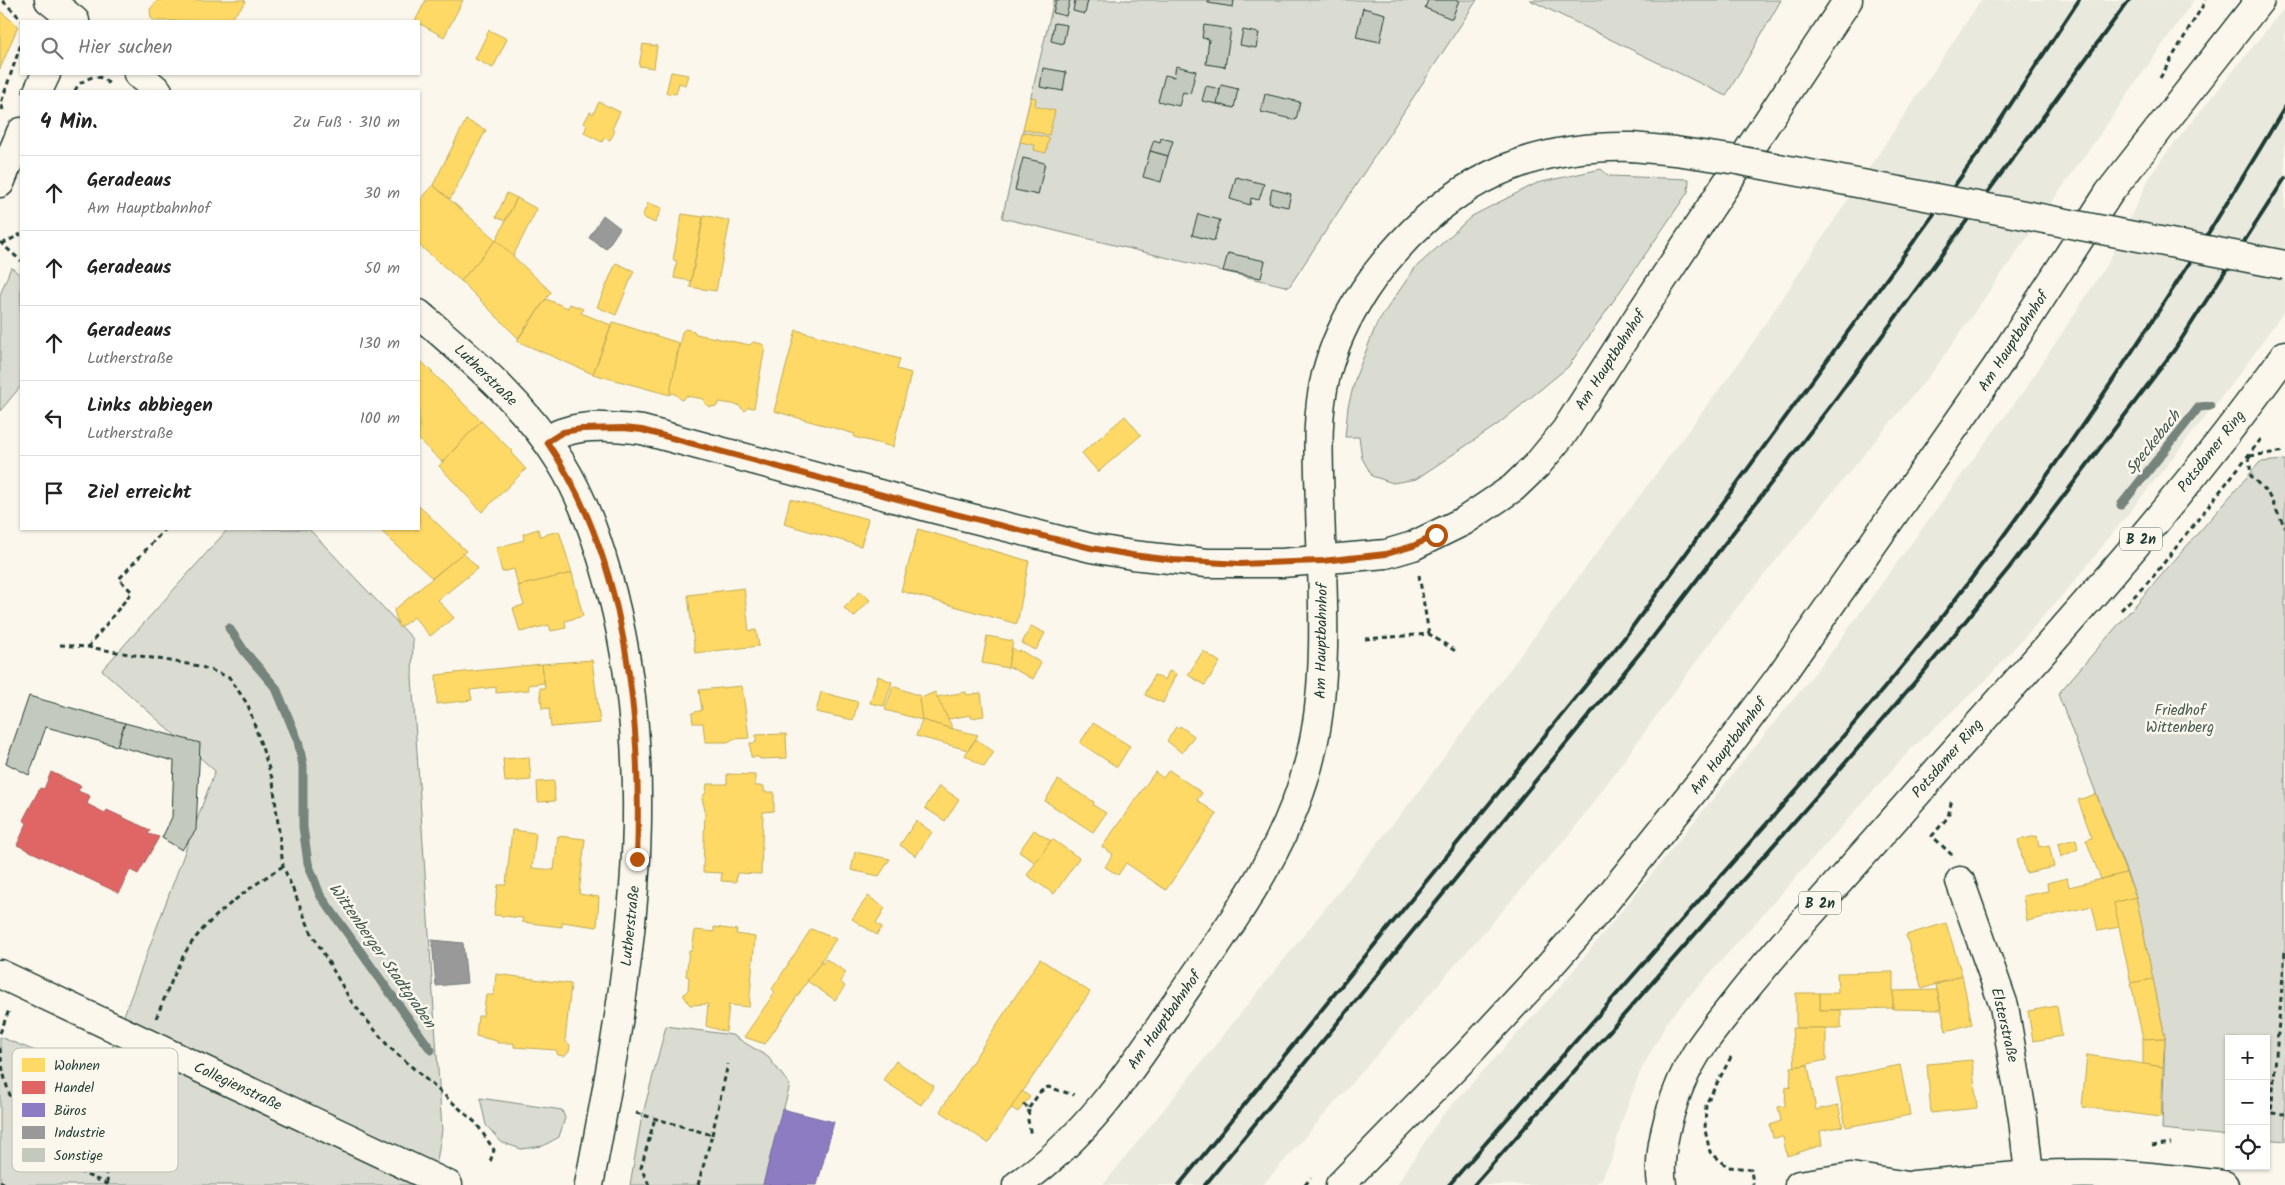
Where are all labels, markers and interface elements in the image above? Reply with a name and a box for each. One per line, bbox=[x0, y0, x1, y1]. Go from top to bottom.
search box bbox=[20, 20, 420, 75]
text: Hier suchen bbox=[78, 33, 172, 63]
icon: search bbox=[38, 34, 66, 62]
text: 4 Min. bbox=[40, 106, 97, 139]
text: Zu Fuß · 310 m bbox=[293, 110, 400, 135]
text: Geradeaus bbox=[87, 166, 172, 196]
icon: ahead bbox=[40, 179, 68, 207]
text: 30 m bbox=[364, 181, 400, 206]
text: Am Hauptbahnhof bbox=[87, 196, 211, 221]
text: Geradeaus bbox=[87, 253, 172, 283]
icon: ahead bbox=[40, 254, 68, 282]
text: 50 m bbox=[364, 256, 400, 281]
street label: Am Hauptbahnhof bbox=[1972, 285, 2056, 397]
street label: Am Hauptbahnhof bbox=[1569, 304, 1653, 416]
text: Geradeaus bbox=[87, 316, 172, 346]
icon: ahead bbox=[40, 329, 68, 357]
text: 130 m bbox=[359, 331, 400, 356]
street label: Lutherstraße bbox=[448, 339, 523, 413]
text: Lutherstraße bbox=[87, 346, 173, 371]
text: Links abbiegen bbox=[87, 391, 213, 421]
icon: left bbox=[40, 404, 68, 432]
water label: Speckebach bbox=[2119, 404, 2188, 481]
street label: Potsdamer Ring bbox=[2172, 405, 2252, 498]
text: 100 m bbox=[360, 406, 400, 431]
text: Lutherstraße bbox=[87, 421, 173, 446]
text: Ziel erreicht bbox=[87, 478, 192, 508]
icon: arrive bbox=[40, 479, 68, 507]
route start bbox=[1425, 524, 1448, 547]
road number: B 2n bbox=[2120, 528, 2162, 550]
street label: Am Hauptbahnhof bbox=[1309, 582, 1335, 699]
street label: Am Hauptbahnhof bbox=[1684, 692, 1774, 800]
park label: Friedhof Wittenberg bbox=[2146, 699, 2214, 740]
street label: Potsdamer Ring bbox=[1906, 714, 1989, 804]
route end bbox=[626, 848, 649, 871]
water label: Wittenberger Stadtgraben bbox=[322, 878, 442, 1035]
street label: Lutherstraße bbox=[615, 884, 647, 967]
road number: B 2n bbox=[1799, 891, 1841, 914]
street label: Am Hauptbahnhof bbox=[1122, 965, 1209, 1075]
street label: Elsterstraße bbox=[1984, 985, 2024, 1065]
map controls bbox=[2225, 1035, 2270, 1170]
button: + bbox=[2225, 1035, 2270, 1080]
legend bbox=[12, 1048, 178, 1172]
text: Wohnen bbox=[54, 1055, 100, 1077]
street label: Collegienstraße bbox=[189, 1056, 286, 1118]
text: Handel bbox=[54, 1077, 95, 1099]
button: − bbox=[2225, 1080, 2270, 1125]
text: Büros bbox=[54, 1100, 87, 1122]
text: Industrie bbox=[54, 1122, 106, 1144]
button: locate bbox=[2225, 1125, 2270, 1170]
text: Sonstige bbox=[54, 1145, 104, 1167]

